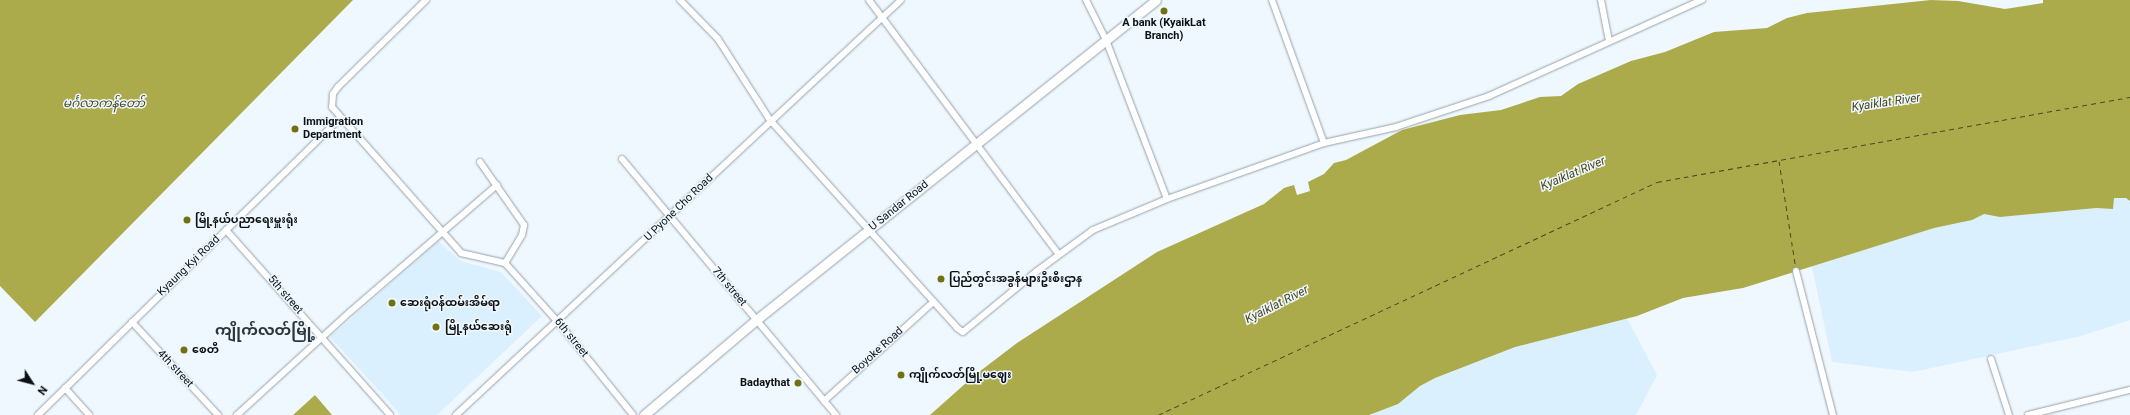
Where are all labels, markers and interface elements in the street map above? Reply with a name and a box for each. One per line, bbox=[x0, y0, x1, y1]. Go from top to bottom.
marker: A bank (KyaikLat Branch) bbox=[1159, 6, 1169, 16]
place label: A bank (KyaikLat Branch) bbox=[1122, 17, 1206, 43]
water label: Kyaiklat River bbox=[1851, 91, 1921, 115]
water label: မင်္ဂလာကန်တော် bbox=[63, 97, 145, 111]
place label: Immigration Department bbox=[303, 116, 363, 142]
marker: Immigration Department bbox=[290, 124, 300, 134]
water label: Kyaiklat River bbox=[1538, 154, 1608, 194]
street label: U Pyone Cho Road bbox=[642, 172, 716, 244]
street label: U Sandar Road bbox=[867, 178, 931, 234]
place label: မြို့နယ်ပညာရေးမှူးရုံး bbox=[195, 213, 298, 227]
marker: မြို့နယ်ပညာရေးမှူးရုံး bbox=[182, 215, 192, 225]
street label: Kyaung Kyi Road bbox=[155, 233, 223, 299]
street label: 7th street bbox=[709, 265, 749, 309]
place label: ပြည်တွင်းအခွန်များဦးစီးဌာန bbox=[949, 272, 1082, 286]
street label: 5th street bbox=[265, 273, 305, 317]
marker: ပြည်တွင်းအခွန်များဦးစီးဌာန bbox=[936, 274, 946, 284]
water label: Kyaiklat River bbox=[1243, 283, 1311, 327]
place label: ဆေးရုံဝန်ထမ်းအိမ်ရာ bbox=[400, 296, 500, 310]
marker: ဆေးရုံဝန်ထမ်းအိမ်ရာ bbox=[387, 298, 397, 308]
street label: 6th street bbox=[551, 316, 591, 360]
place label: မြို့နယ်ဆေးရုံ bbox=[445, 320, 512, 334]
marker: မြို့နယ်ဆေးရုံ bbox=[430, 321, 442, 333]
district label: ကျိုက်လတ်မြို့ bbox=[215, 322, 315, 340]
street label: Boyoke Road bbox=[850, 325, 906, 377]
place label: စေတီ bbox=[192, 343, 219, 357]
marker: စေတီ bbox=[179, 345, 189, 355]
street label: 4th street bbox=[154, 347, 196, 391]
north arrow bbox=[12, 363, 52, 403]
place label: ကျိုက်လတ်မြို့မဈေး bbox=[909, 368, 1011, 382]
marker: ကျိုက်လတ်မြို့မဈေး bbox=[896, 370, 906, 380]
place label: Badaythat bbox=[740, 376, 790, 390]
marker: Badaythat bbox=[793, 378, 803, 388]
text: N bbox=[35, 383, 50, 397]

